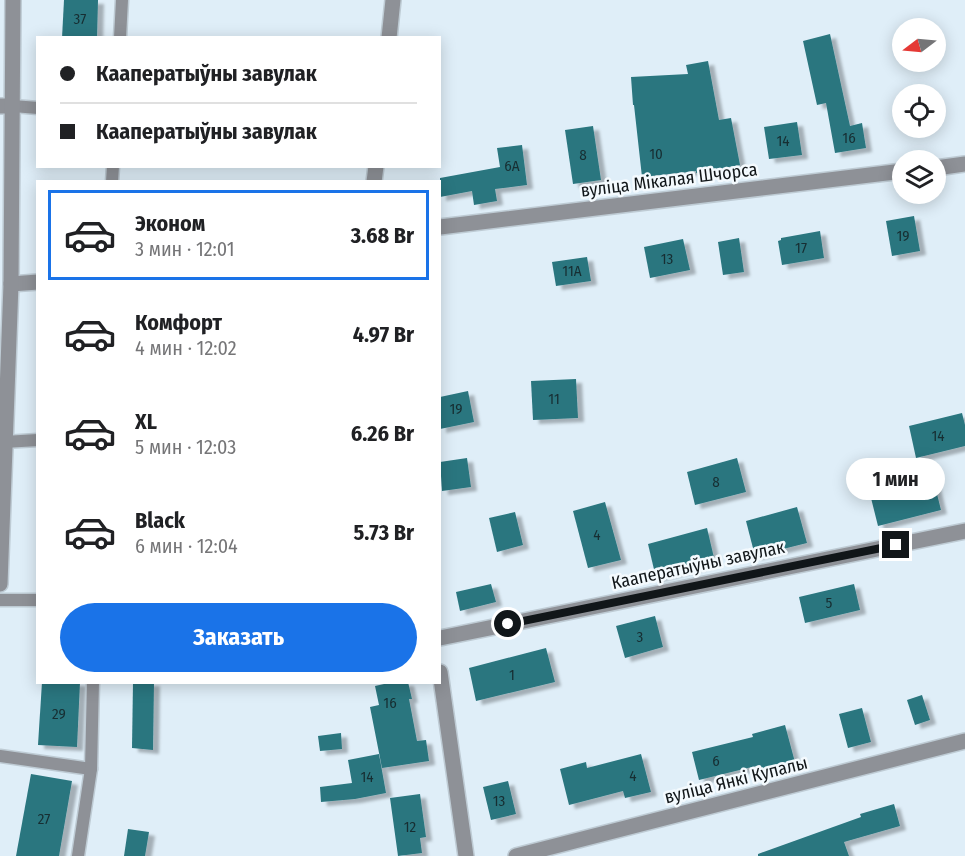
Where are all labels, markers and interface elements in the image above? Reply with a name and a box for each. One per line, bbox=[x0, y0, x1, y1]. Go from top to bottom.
house number: 37 bbox=[74, 10, 86, 28]
north arrow bbox=[892, 18, 946, 72]
map controls bbox=[892, 18, 946, 204]
text: Кааператыўны завулак bbox=[96, 60, 317, 87]
button: locate bbox=[892, 84, 946, 138]
text: Кааператыўны завулак bbox=[96, 118, 317, 145]
house number: 16 bbox=[842, 129, 856, 147]
house number: 14 bbox=[776, 132, 790, 150]
house number: 10 bbox=[649, 145, 663, 163]
house number: 8 bbox=[579, 146, 587, 164]
button: layers bbox=[892, 150, 946, 204]
house number: 6А bbox=[504, 157, 520, 175]
street label: вуліца Мікалая Шчорса bbox=[579, 158, 759, 202]
icon: car bbox=[63, 208, 117, 262]
text: Эконом bbox=[135, 210, 205, 237]
text: 3.68 Br bbox=[351, 222, 414, 249]
house number: 19 bbox=[896, 227, 910, 245]
text: 3 мин · 12:01 bbox=[135, 237, 235, 261]
house number: 17 bbox=[795, 239, 807, 257]
house number: 13 bbox=[661, 250, 674, 268]
house number: 11А bbox=[562, 262, 582, 280]
icon: car bbox=[63, 307, 117, 361]
text: Комфорт bbox=[135, 309, 222, 336]
text: 4.97 Br bbox=[353, 321, 414, 348]
text: 4 мин · 12:02 bbox=[135, 336, 236, 360]
house number: 11 bbox=[548, 390, 560, 408]
house number: 19 bbox=[449, 400, 463, 418]
icon: car bbox=[63, 406, 117, 460]
text: XL bbox=[135, 408, 157, 435]
text: 6.26 Br bbox=[351, 420, 414, 447]
house number: 14 bbox=[931, 427, 945, 445]
text: 5 мин · 12:03 bbox=[135, 435, 236, 459]
callout: 1 мин bbox=[846, 458, 946, 500]
text: 1 мин bbox=[872, 467, 919, 491]
house number: 8 bbox=[712, 473, 720, 491]
icon: car bbox=[63, 505, 117, 559]
text: Black bbox=[135, 507, 185, 534]
text: 5.73 Br bbox=[353, 519, 414, 546]
house number: 4 bbox=[593, 526, 601, 544]
route end bbox=[882, 531, 909, 558]
text: 6 мин · 12:04 bbox=[135, 534, 238, 558]
street label: Кааператыўны завулак bbox=[610, 536, 787, 594]
house number: 5 bbox=[826, 594, 833, 612]
button: Заказать bbox=[60, 603, 417, 672]
route start bbox=[494, 610, 521, 637]
house number: 3 bbox=[637, 628, 644, 646]
house number: 1 bbox=[509, 666, 515, 684]
house number: 16 bbox=[383, 694, 397, 712]
house number: 29 bbox=[52, 705, 66, 723]
street label: вуліца Янкі Купалы bbox=[662, 752, 810, 808]
house number: 6 bbox=[712, 752, 720, 770]
house number: 4 bbox=[629, 767, 637, 785]
house number: 14 bbox=[360, 768, 374, 786]
house number: 13 bbox=[493, 792, 506, 810]
house number: 27 bbox=[38, 810, 50, 828]
house number: 12 bbox=[404, 818, 417, 836]

